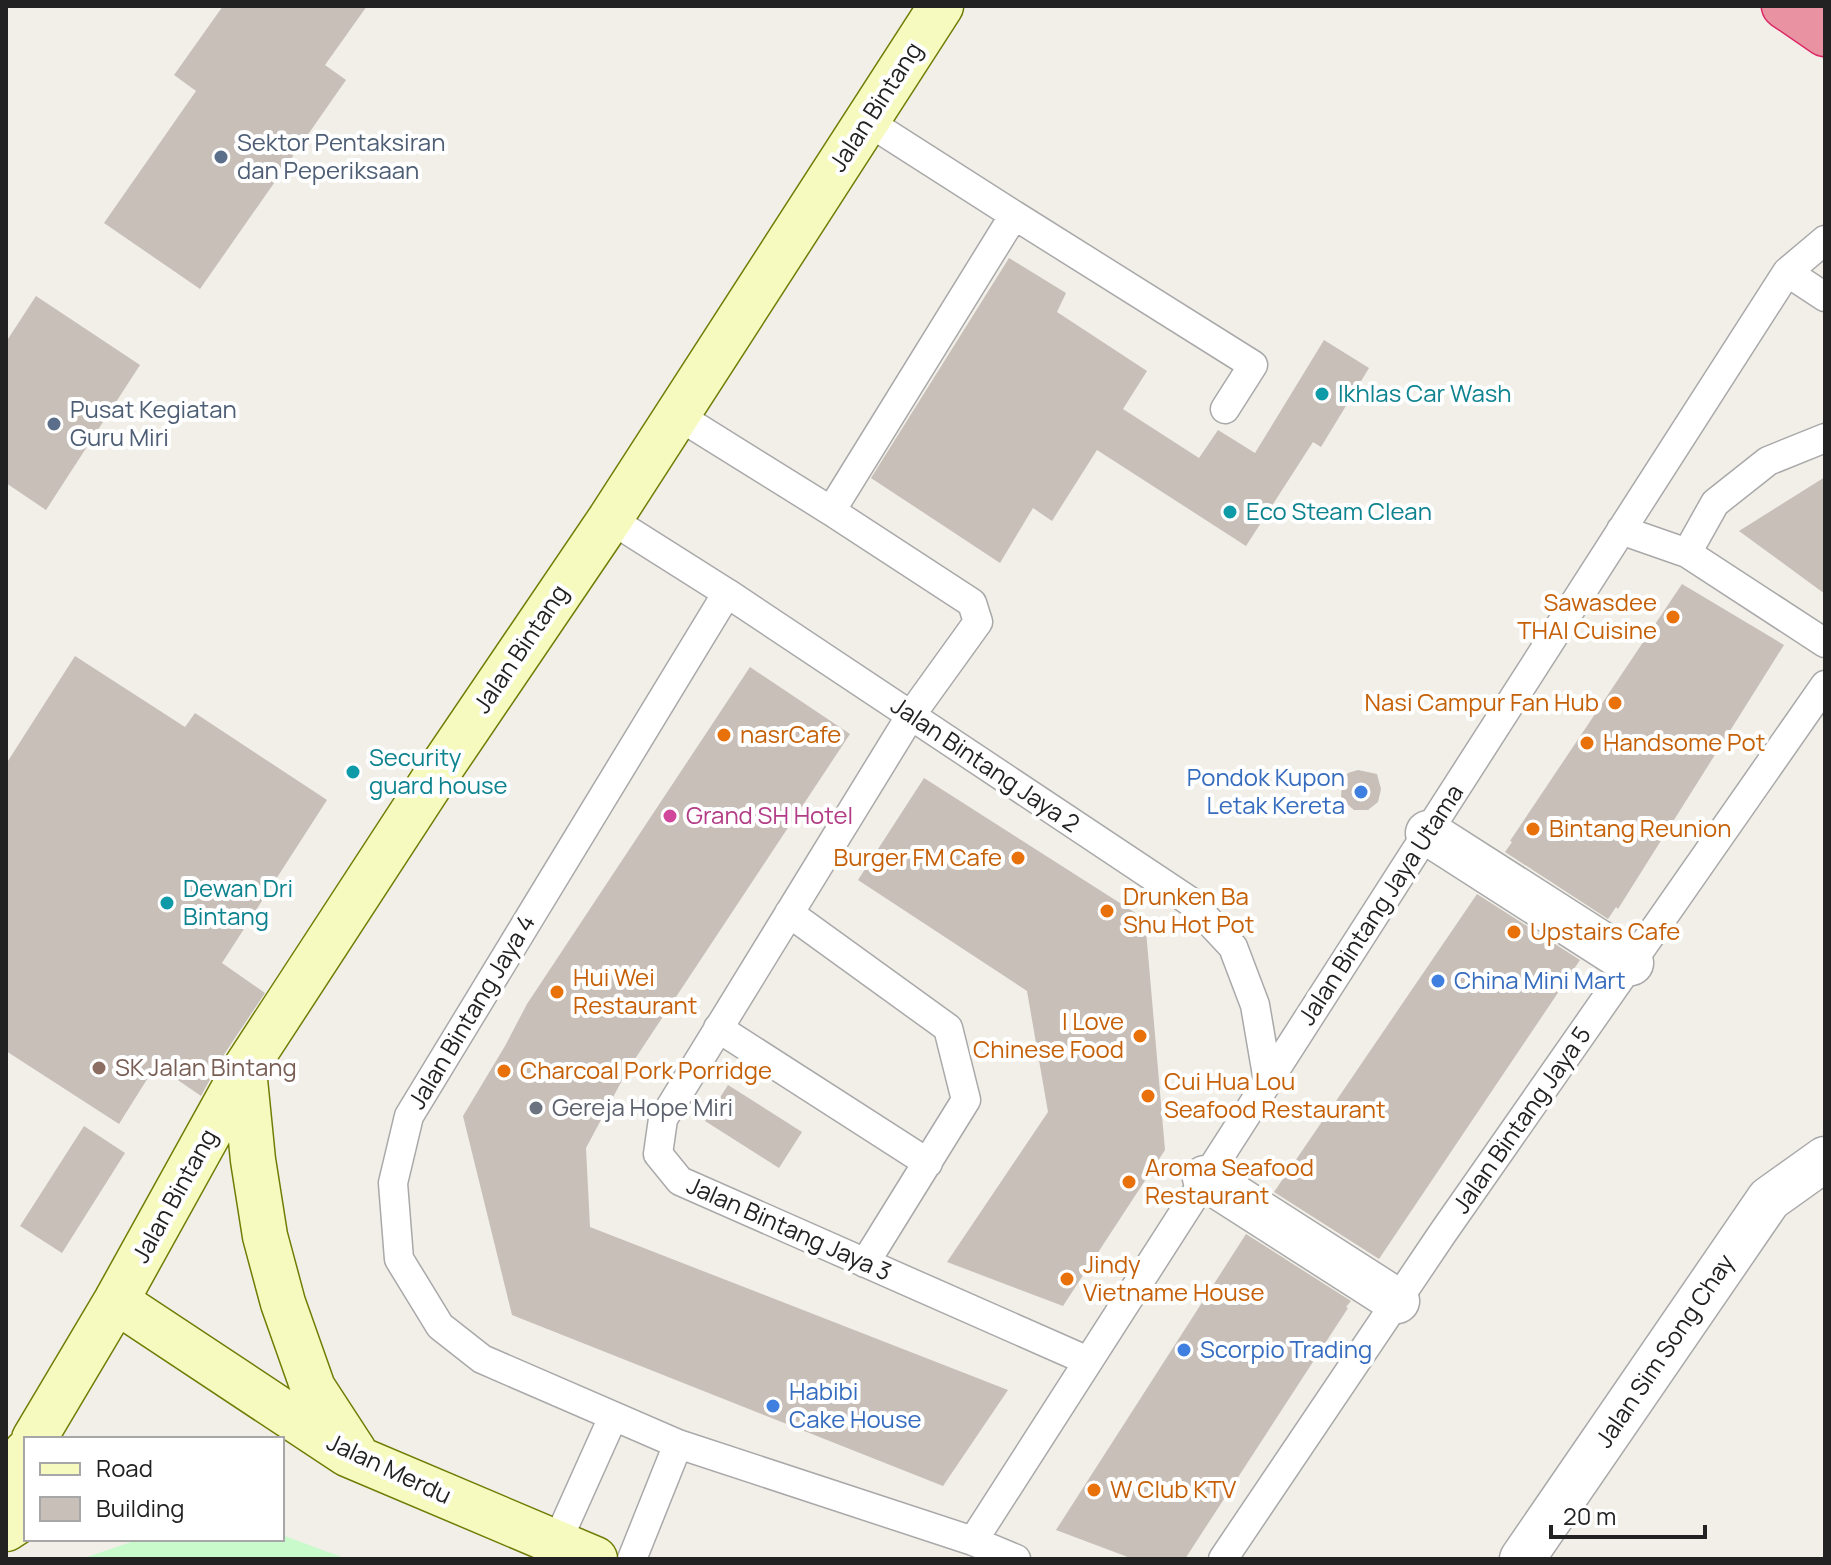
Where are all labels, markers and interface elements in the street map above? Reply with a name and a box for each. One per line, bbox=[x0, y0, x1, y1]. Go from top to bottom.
street label: Jalan Bintang bbox=[820, 35, 929, 177]
place label: Sektor Pentaksiran dan Peperiksaan bbox=[237, 125, 445, 186]
marker: Sektor Pentaksiran dan Peperiksaan bbox=[212, 148, 230, 166]
place label: Ikhlas Car Wash bbox=[1338, 376, 1512, 409]
marker: Ikhlas Car Wash bbox=[1313, 385, 1331, 403]
place label: Pusat Kegiatan Guru Miri bbox=[70, 392, 237, 453]
marker: Pusat Kegiatan Guru Miri bbox=[45, 415, 63, 433]
place label: Eco Steam Clean bbox=[1246, 494, 1432, 527]
marker: Eco Steam Clean bbox=[1221, 503, 1239, 521]
street label: Jalan Bintang bbox=[465, 577, 575, 719]
place label: Sawasdee THAI Cuisine bbox=[1517, 585, 1657, 646]
marker: Sawasdee THAI Cuisine bbox=[1664, 608, 1682, 626]
place label: Nasi Campur Fan Hub bbox=[1365, 685, 1599, 718]
street label: Jalan Bintang Jaya 2 bbox=[885, 688, 1087, 839]
marker: Nasi Campur Fan Hub bbox=[1606, 694, 1624, 712]
place label: nasrCafe bbox=[740, 717, 841, 750]
place label: Handsome Pot bbox=[1603, 725, 1765, 758]
marker: nasrCafe bbox=[715, 726, 733, 744]
marker: Handsome Pot bbox=[1578, 734, 1596, 752]
place label: Security guard house bbox=[369, 740, 508, 801]
place label: Pondok Kupon Letak Kereta bbox=[1187, 760, 1345, 821]
marker: Security guard house bbox=[344, 763, 362, 781]
street label: Jalan Bintang Jaya Utama bbox=[1289, 777, 1470, 1031]
marker: Pondok Kupon Letak Kereta bbox=[1352, 783, 1370, 801]
place label: Grand SH Hotel bbox=[686, 798, 853, 831]
marker: Grand SH Hotel bbox=[661, 807, 679, 825]
place label: Bintang Reunion bbox=[1549, 811, 1732, 844]
marker: Bintang Reunion bbox=[1524, 820, 1542, 838]
place label: Burger FM Cafe bbox=[834, 840, 1002, 873]
marker: Burger FM Cafe bbox=[1009, 849, 1027, 867]
place label: Dewan Dri Bintang bbox=[183, 871, 293, 932]
place label: Drunken Ba Shu Hot Pot bbox=[1123, 879, 1254, 940]
marker: Dewan Dri Bintang bbox=[158, 894, 176, 912]
marker: Drunken Ba Shu Hot Pot bbox=[1098, 902, 1116, 920]
street label: Jalan Bintang Jaya 4 bbox=[400, 908, 542, 1115]
place label: Upstairs Cafe bbox=[1530, 914, 1680, 947]
marker: Upstairs Cafe bbox=[1505, 923, 1523, 941]
place label: Hui Wei Restaurant bbox=[573, 960, 697, 1021]
place label: China Mini Mart bbox=[1454, 963, 1626, 996]
marker: China Mini Mart bbox=[1429, 972, 1447, 990]
marker: Hui Wei Restaurant bbox=[548, 983, 566, 1001]
place label: I Love Chinese Food bbox=[973, 1004, 1124, 1065]
street label: Jalan Bintang Jaya 5 bbox=[1444, 1019, 1598, 1219]
marker: I Love Chinese Food bbox=[1131, 1027, 1149, 1045]
place label: SK Jalan Bintang bbox=[115, 1050, 297, 1083]
place label: Charcoal Pork Porridge bbox=[520, 1053, 772, 1086]
marker: SK Jalan Bintang bbox=[90, 1059, 108, 1077]
marker: Charcoal Pork Porridge bbox=[495, 1062, 513, 1080]
place label: Cui Hua Lou Seafood Restaurant bbox=[1164, 1064, 1386, 1125]
marker: Cui Hua Lou Seafood Restaurant bbox=[1139, 1087, 1157, 1105]
place label: Gereja Hope Miri bbox=[552, 1090, 733, 1123]
marker: Gereja Hope Miri bbox=[527, 1099, 545, 1117]
street label: Jalan Bintang bbox=[123, 1122, 224, 1268]
place label: Aroma Seafood Restaurant bbox=[1145, 1150, 1314, 1211]
street label: Jalan Bintang Jaya 3 bbox=[682, 1168, 897, 1288]
marker: Aroma Seafood Restaurant bbox=[1120, 1173, 1138, 1191]
place label: Jindy Vietname House bbox=[1083, 1247, 1264, 1308]
street label: Jalan Sim Song Chay bbox=[1587, 1247, 1741, 1453]
marker: Jindy Vietname House bbox=[1058, 1270, 1076, 1288]
place label: Scorpio Trading bbox=[1200, 1332, 1372, 1365]
marker: Scorpio Trading bbox=[1175, 1341, 1193, 1359]
place label: Habibi Cake House bbox=[789, 1374, 922, 1435]
marker: Habibi Cake House bbox=[764, 1397, 782, 1415]
street label: Jalan Merdu bbox=[322, 1424, 457, 1511]
legend bbox=[24, 1437, 284, 1541]
text: Road bbox=[96, 1451, 153, 1484]
place label: W Club KTV bbox=[1110, 1472, 1237, 1505]
marker: W Club KTV bbox=[1085, 1481, 1103, 1499]
scale bar bbox=[1551, 1489, 1705, 1539]
text: Building bbox=[96, 1491, 184, 1524]
text: 20 m bbox=[1563, 1499, 1616, 1532]

